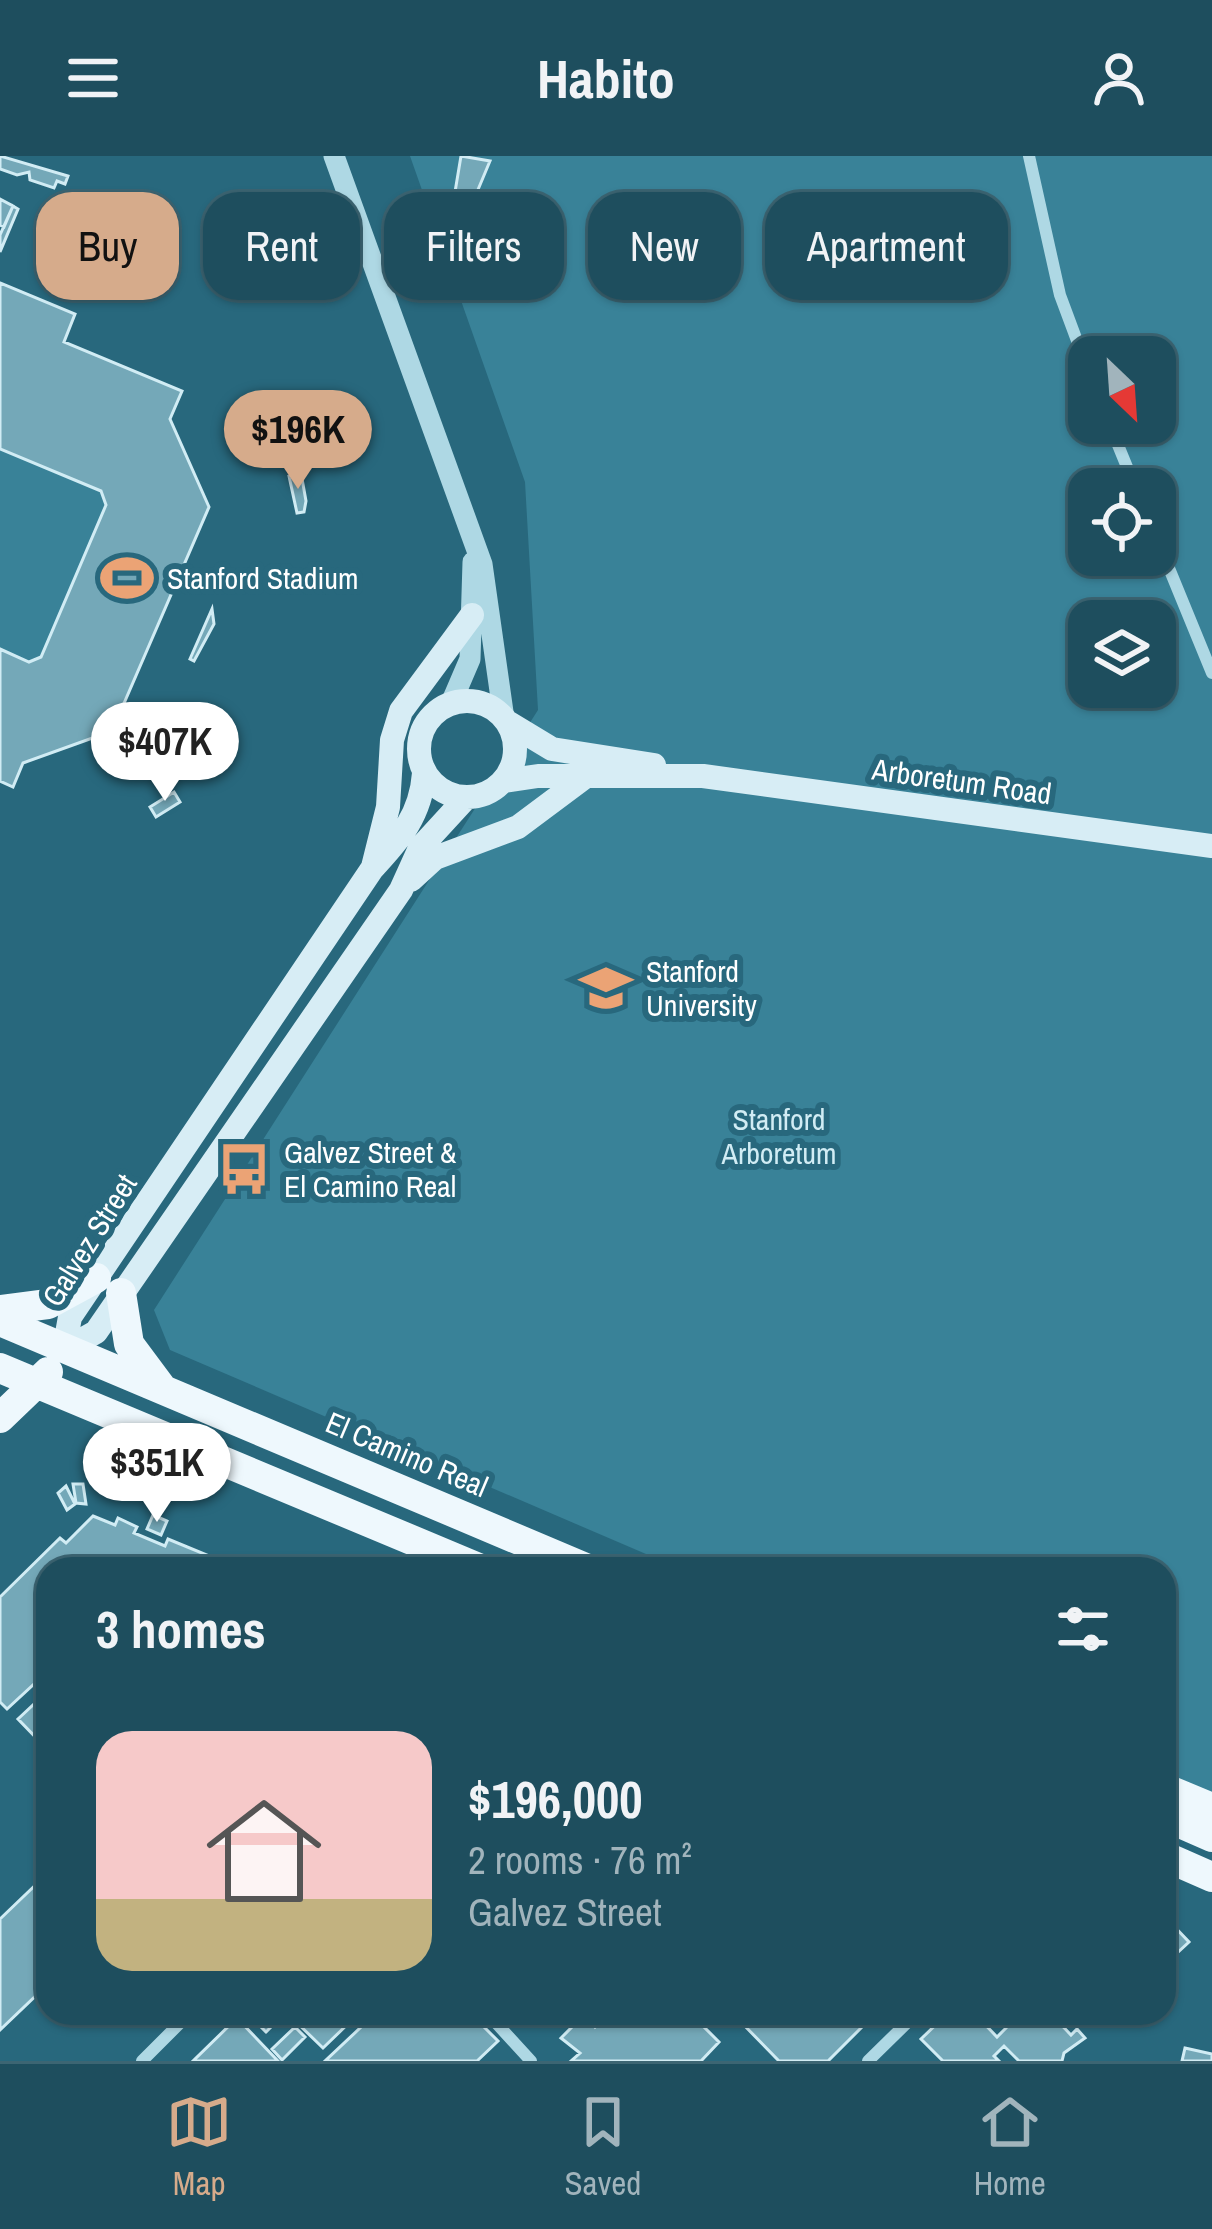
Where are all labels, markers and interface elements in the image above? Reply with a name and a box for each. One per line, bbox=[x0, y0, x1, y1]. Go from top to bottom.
text: Habito bbox=[537, 42, 675, 115]
icon: menu bbox=[60, 45, 126, 111]
icon: person bbox=[1086, 45, 1152, 111]
chip: Buy bbox=[36, 192, 179, 300]
chip: Rent bbox=[203, 192, 360, 300]
chip: Filters bbox=[384, 192, 564, 300]
chip: New bbox=[588, 192, 741, 300]
chip: Apartment bbox=[765, 192, 1008, 300]
north arrow bbox=[1068, 336, 1176, 444]
map controls bbox=[1068, 336, 1176, 708]
pin: $196K bbox=[214, 390, 382, 492]
text: $196K bbox=[251, 403, 345, 455]
button: locate bbox=[1068, 468, 1176, 576]
sports icon: Stanford Stadium bbox=[98, 549, 156, 607]
place label: Stanford Stadium bbox=[167, 558, 358, 598]
button: layers bbox=[1068, 600, 1176, 708]
pin: $407K bbox=[81, 702, 249, 804]
text: $407K bbox=[118, 715, 212, 767]
street label: Arboretum Road bbox=[869, 748, 1054, 813]
place label: Stanford University bbox=[646, 951, 757, 1025]
school or university icon: Stanford University bbox=[577, 959, 635, 1017]
park label: Stanford Arboretum bbox=[721, 1099, 836, 1173]
place label: Galvez Street & El Camino Real bbox=[284, 1132, 457, 1206]
bus stop icon: Galvez Street & El Camino Real bbox=[215, 1140, 273, 1198]
street label: Galvez Street bbox=[33, 1166, 146, 1314]
street label: El Camino Real bbox=[320, 1402, 494, 1506]
pin: $351K bbox=[73, 1423, 241, 1525]
text: $351K bbox=[110, 1436, 204, 1488]
text: 3 homes bbox=[96, 1595, 266, 1664]
icon: filters bbox=[1050, 1596, 1116, 1662]
text: $196,000 bbox=[468, 1765, 642, 1834]
icon: home bbox=[192, 1779, 336, 1923]
text: 2 rooms · 76 m² bbox=[468, 1834, 692, 1886]
text: Galvez Street bbox=[468, 1886, 662, 1938]
tab: Map bbox=[166, 2089, 232, 2205]
tab: Saved bbox=[565, 2089, 641, 2205]
tab: Home bbox=[974, 2089, 1046, 2205]

